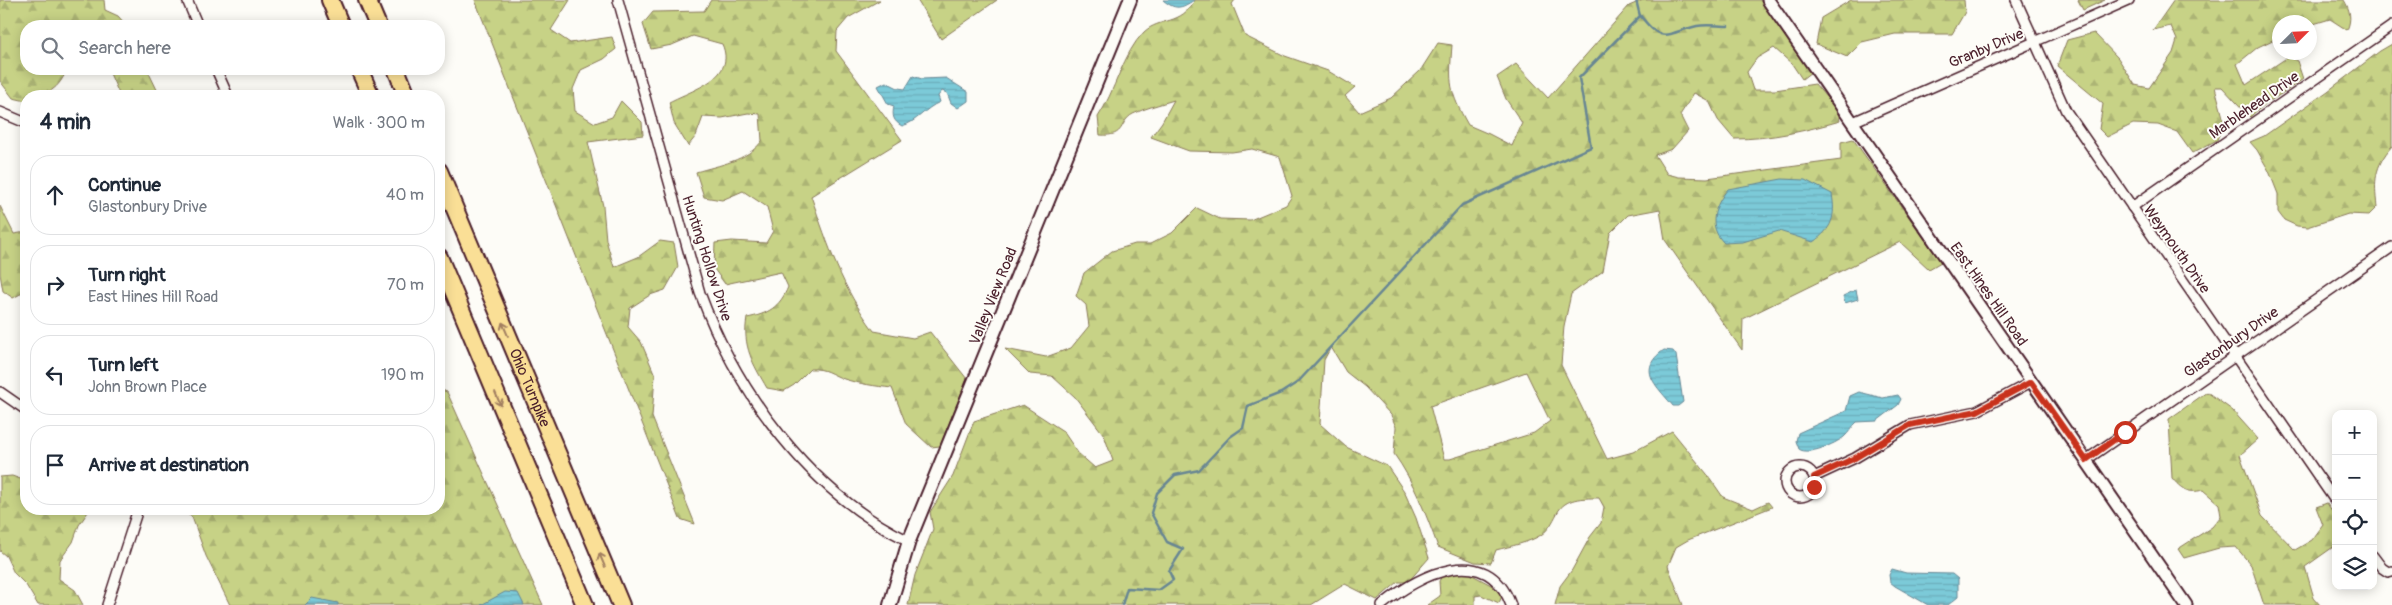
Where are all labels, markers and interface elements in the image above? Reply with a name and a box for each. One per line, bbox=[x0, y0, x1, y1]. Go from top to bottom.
north arrow bbox=[2272, 15, 2317, 60]
search box bbox=[20, 20, 445, 75]
street label: Granby Drive bbox=[1946, 24, 2027, 73]
icon: search bbox=[38, 34, 66, 62]
text: Search here bbox=[78, 36, 171, 60]
street label: Marblehead Drive bbox=[2206, 67, 2303, 143]
text: 4 min bbox=[40, 109, 91, 136]
text: Walk · 300 m bbox=[333, 113, 425, 133]
text: Continue bbox=[88, 173, 161, 197]
icon: ahead bbox=[41, 181, 69, 209]
text: 40 m bbox=[386, 185, 424, 205]
street label: Hunting Hollow Drive bbox=[677, 193, 736, 324]
text: Glastonbury Drive bbox=[88, 197, 207, 217]
street label: Weymouth Drive bbox=[2139, 201, 2215, 298]
street label: East Hines Hill Road bbox=[1946, 239, 2031, 350]
street label: Valley View Road bbox=[965, 245, 1022, 348]
text: Turn right bbox=[88, 263, 166, 287]
icon: right bbox=[41, 271, 69, 299]
text: 70 m bbox=[387, 275, 424, 295]
text: East Hines Hill Road bbox=[88, 287, 218, 307]
street label: Glastonbury Drive bbox=[2180, 302, 2283, 382]
one-way arrow bbox=[500, 322, 509, 338]
street label: Ohio Turnpike bbox=[505, 346, 555, 431]
text: Turn left bbox=[88, 353, 158, 377]
icon: left bbox=[41, 361, 69, 389]
text: 190 m bbox=[381, 365, 424, 385]
text: John Brown Place bbox=[88, 377, 207, 397]
one-way arrow bbox=[494, 391, 504, 406]
map controls bbox=[2332, 410, 2377, 590]
button: + bbox=[2332, 410, 2377, 455]
route start bbox=[2114, 421, 2137, 444]
icon: arrive bbox=[41, 451, 69, 479]
text: Arrive at destination bbox=[88, 453, 249, 477]
button: − bbox=[2332, 455, 2377, 500]
route end bbox=[1803, 476, 1826, 499]
button: locate bbox=[2332, 500, 2377, 545]
button: layers bbox=[2332, 545, 2377, 590]
one-way arrow bbox=[596, 553, 606, 568]

